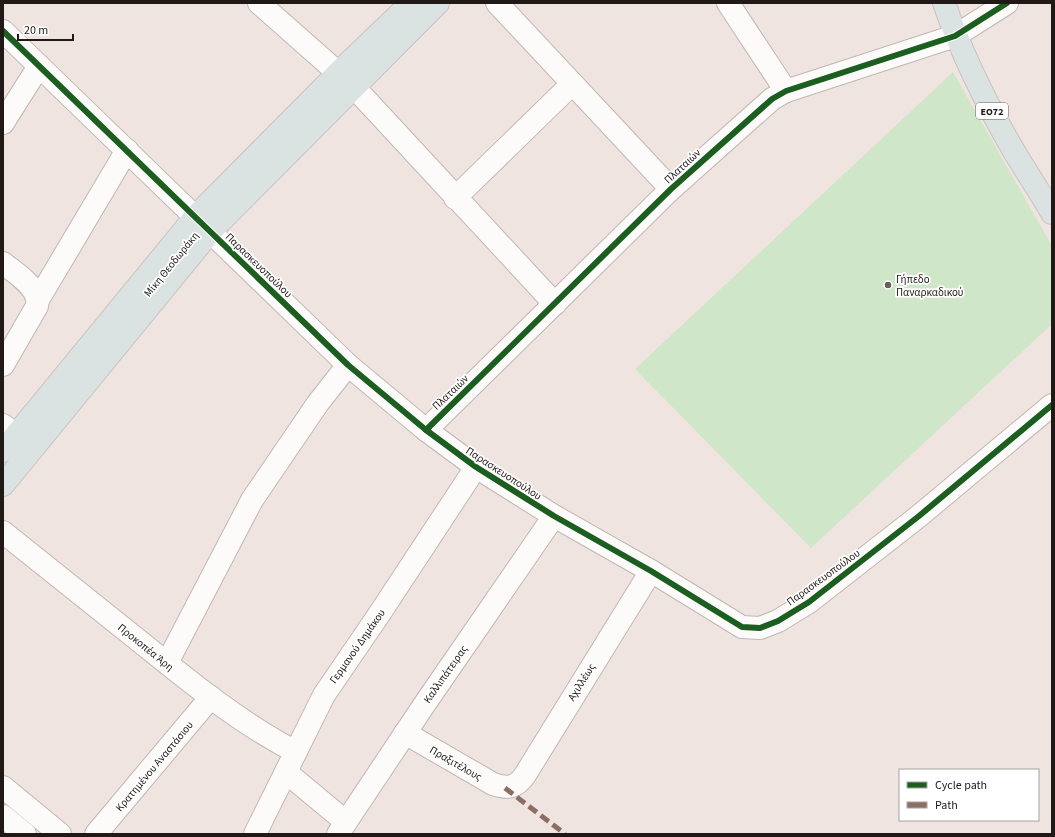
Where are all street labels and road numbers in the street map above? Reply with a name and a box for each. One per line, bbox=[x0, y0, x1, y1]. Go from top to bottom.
road number: ΕΟ72 bbox=[976, 103, 1008, 119]
street label: Πλαταιών bbox=[661, 145, 704, 187]
street label: Μίκη Θεοδωράκη bbox=[141, 229, 202, 300]
street label: Παρασκευοπούλου bbox=[222, 230, 295, 301]
street label: Πλαταιών bbox=[429, 371, 472, 413]
street label: Παρασκευοπούλου bbox=[463, 443, 545, 504]
street label: Παρασκευοπούλου bbox=[783, 546, 863, 609]
street label: Γερμανού Δημάκου bbox=[326, 606, 389, 687]
street label: Προκοπέα Άρη bbox=[115, 620, 177, 675]
street label: Καλλιπάτειρας bbox=[420, 642, 471, 706]
street label: Αχιλλέως bbox=[564, 660, 599, 704]
street label: Κρατημένου Αναστάσιου bbox=[112, 718, 197, 815]
street label: Πραξιτέλους bbox=[427, 742, 485, 785]

